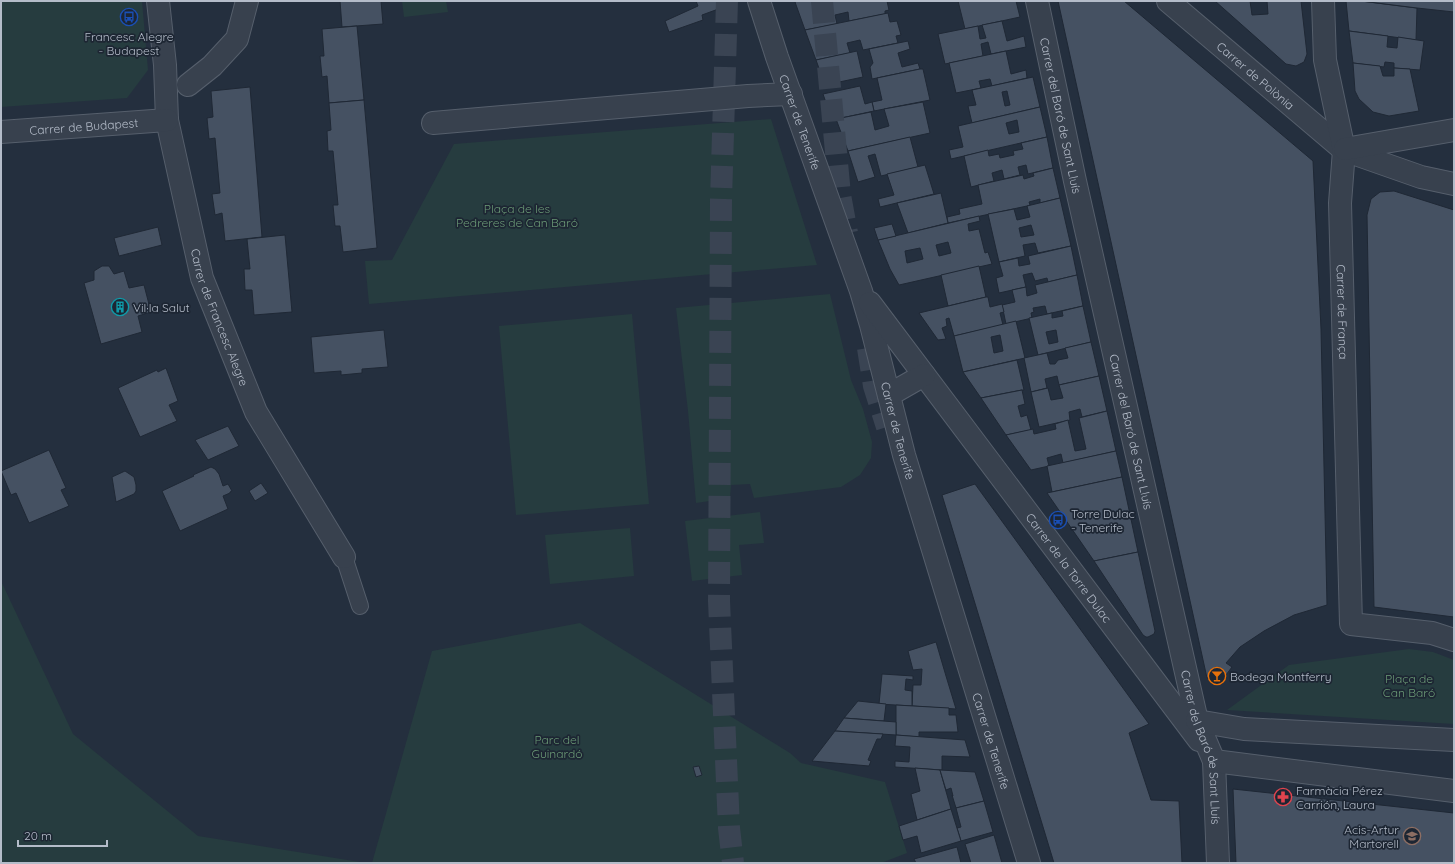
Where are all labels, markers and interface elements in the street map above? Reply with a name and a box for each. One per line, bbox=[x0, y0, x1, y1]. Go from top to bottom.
bus stop icon: Francesc Alegre - Budapest bbox=[119, 7, 139, 27]
place label: Francesc Alegre - Budapest bbox=[84, 29, 174, 58]
street label: Carrer del Baró de Sant Lluís bbox=[1037, 36, 1085, 195]
street label: Carrer de Polònia bbox=[1214, 38, 1298, 112]
street label: Carrer de Tenerife bbox=[776, 72, 824, 172]
street label: Carrer de Budapest bbox=[29, 115, 139, 137]
park label: Plaça de les Pedreres de Can Baró bbox=[456, 201, 578, 230]
street label: Carrer de Francesc Alegre bbox=[188, 247, 252, 388]
street label: Carrer de França bbox=[1334, 264, 1352, 359]
building icon: Vil·la Salut bbox=[110, 297, 130, 317]
place label: Vil·la Salut bbox=[133, 300, 190, 315]
street label: Carrer del Baró de Sant Lluís bbox=[1107, 353, 1157, 511]
street label: Carrer de Tenerife bbox=[878, 380, 919, 481]
place label: Torre Dulac - Tenerife bbox=[1071, 506, 1135, 535]
street label: Carrer de la Torre Dulac bbox=[1023, 510, 1115, 625]
bus stop icon: Torre Dulac - Tenerife bbox=[1048, 510, 1068, 530]
bar icon: Bodega Montferry bbox=[1207, 666, 1227, 686]
street label: Carrer del Baró de Sant Lluís bbox=[1178, 669, 1224, 825]
place label: Bodega Montferry bbox=[1230, 669, 1332, 684]
park label: Plaça de Can Baró bbox=[1383, 671, 1435, 700]
street label: Carrer de Tenerife bbox=[970, 691, 1014, 791]
park label: Parc del Guinardó bbox=[532, 732, 582, 761]
place label: Farmàcia Pérez Carrión, Laura bbox=[1296, 783, 1383, 812]
pharmacy icon: Farmàcia Pérez Carrión, Laura bbox=[1273, 787, 1293, 807]
scale bar bbox=[18, 822, 107, 848]
place label: Acis-Artur Martorell bbox=[1344, 822, 1399, 851]
school or university icon: Acis-Artur Martorell bbox=[1402, 826, 1422, 846]
text: 20 m bbox=[24, 828, 52, 843]

